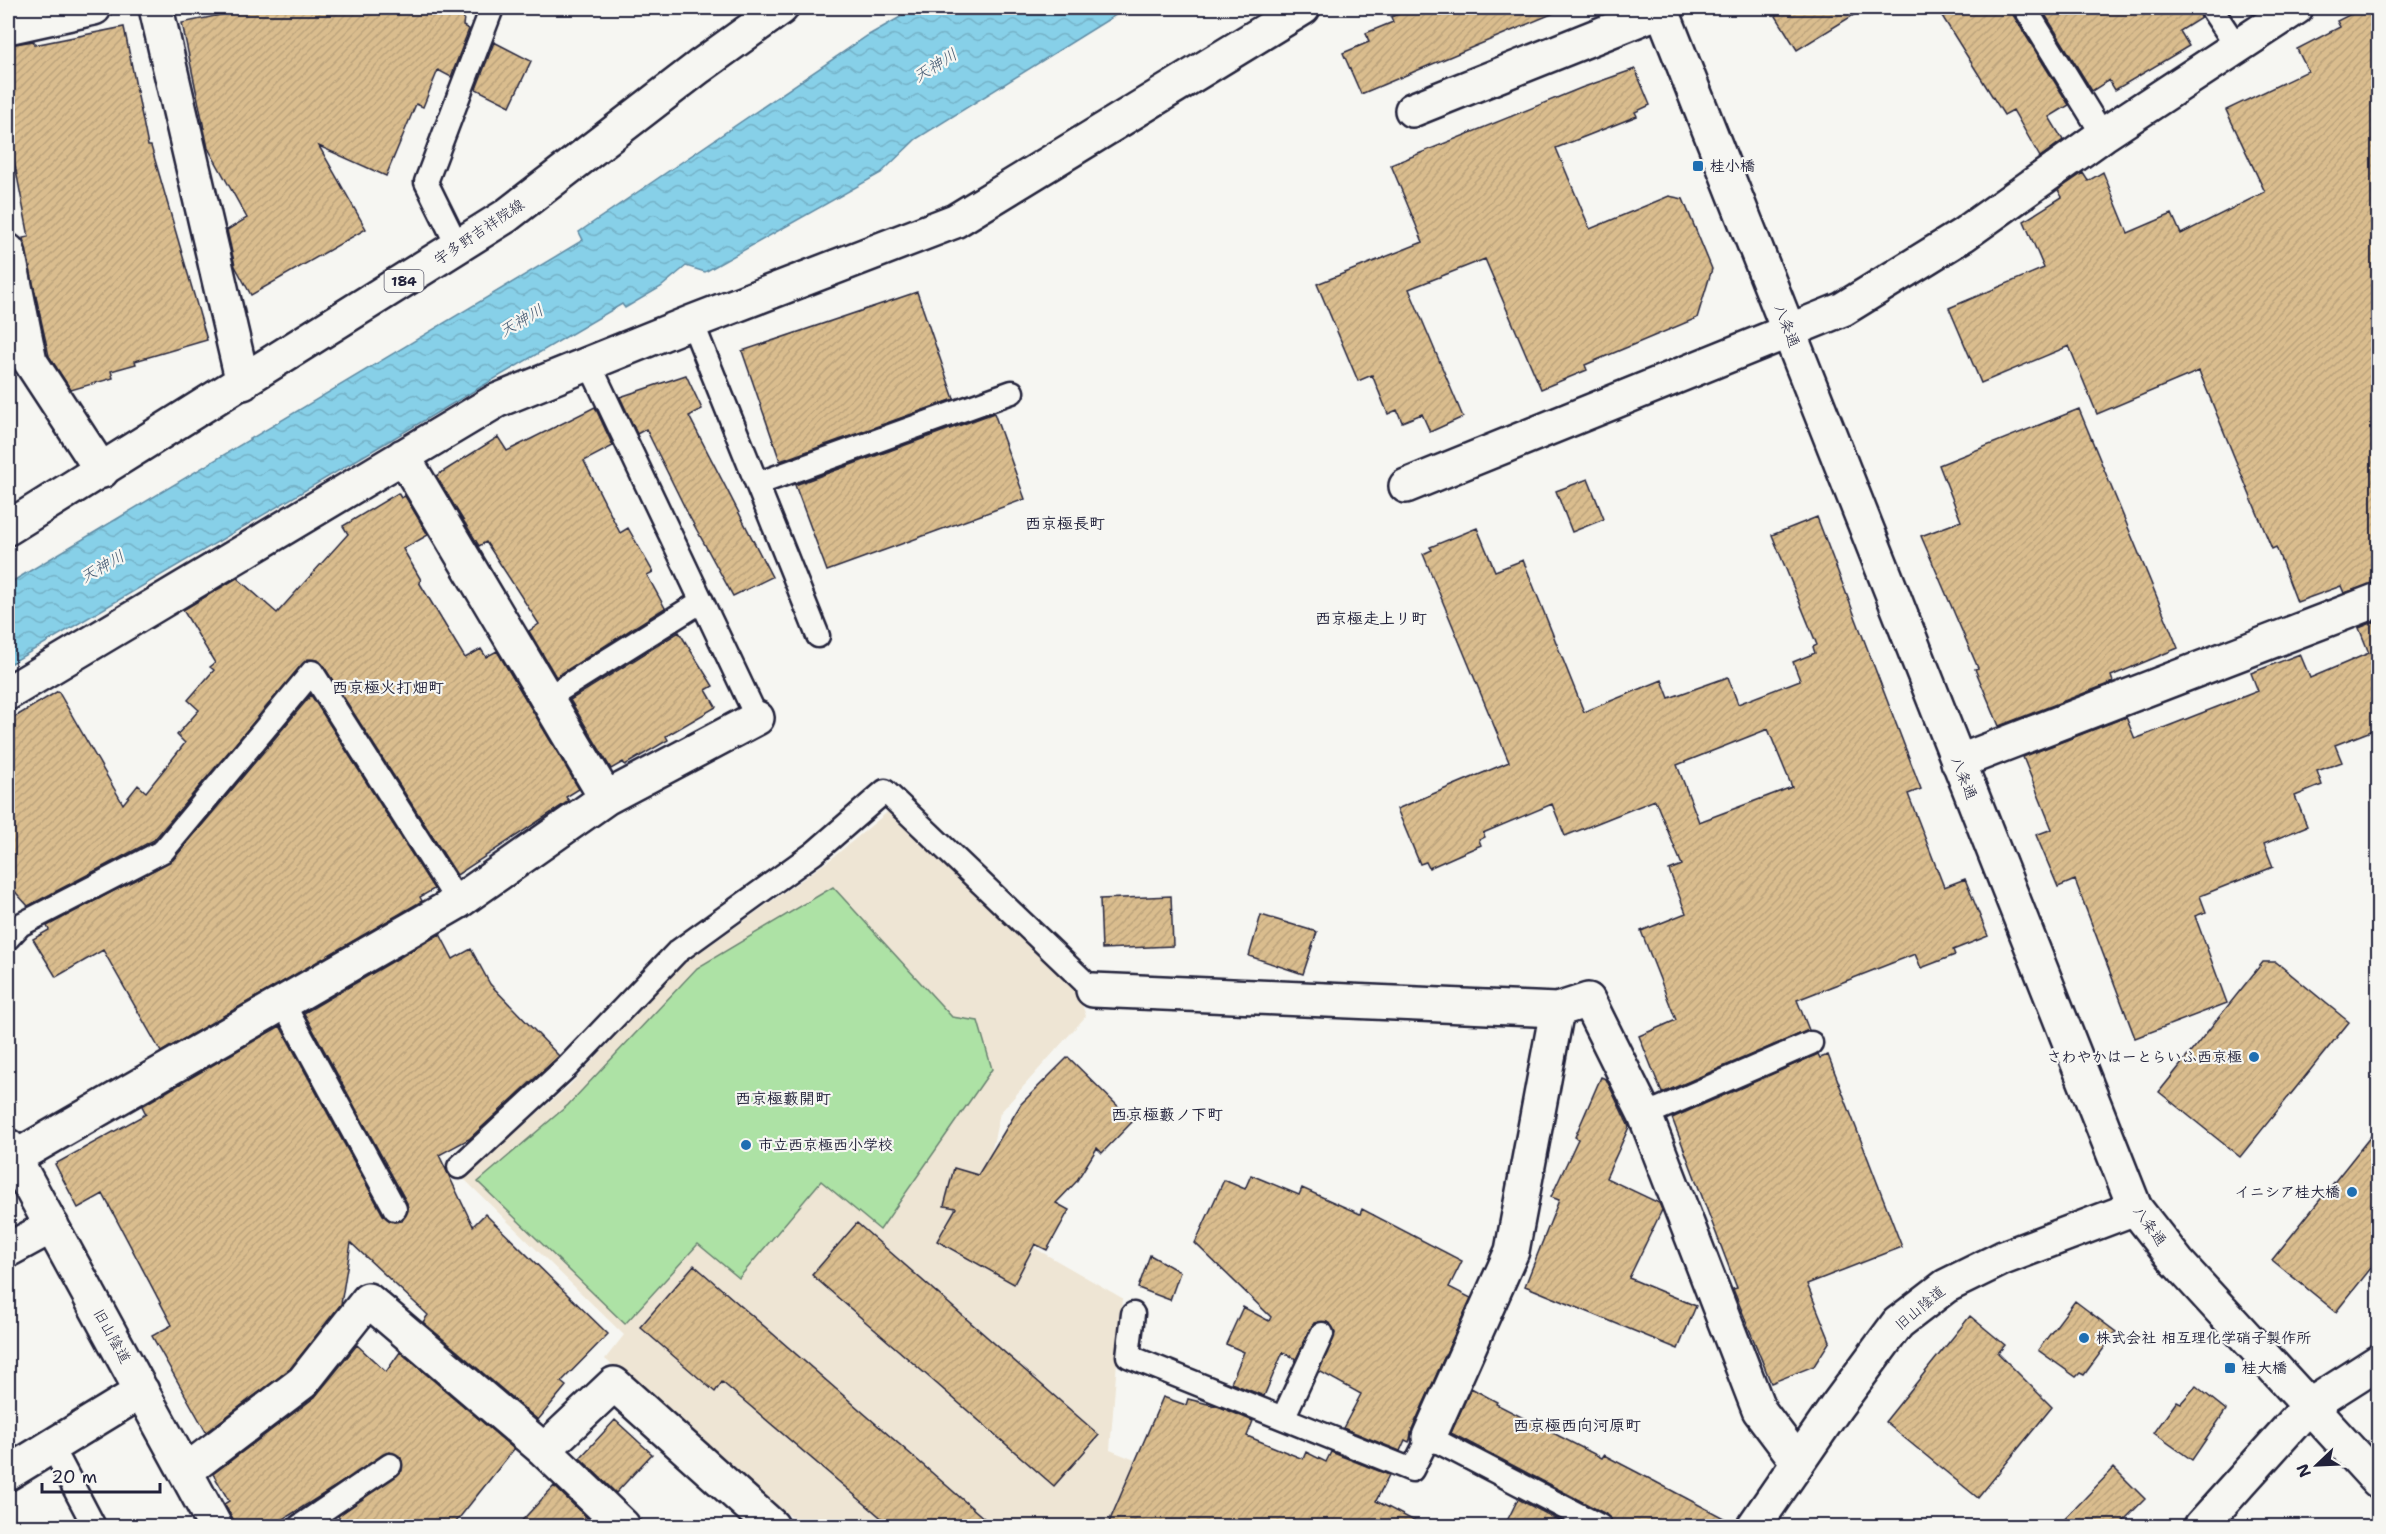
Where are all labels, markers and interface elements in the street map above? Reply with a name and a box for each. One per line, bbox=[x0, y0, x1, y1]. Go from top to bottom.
water label: 天神川 bbox=[909, 44, 961, 87]
place label: 桂小橋 bbox=[1710, 156, 1755, 176]
marker: 桂小橋 bbox=[1691, 159, 1705, 173]
street label: 宇多野吉祥院線 bbox=[430, 194, 528, 270]
road number: 184 bbox=[384, 270, 424, 292]
water label: 天神川 bbox=[495, 299, 547, 342]
street label: 八条通 bbox=[1770, 301, 1804, 351]
district label: 西京極長町 bbox=[1025, 513, 1105, 534]
water label: 天神川 bbox=[76, 545, 128, 588]
district label: 西京極走上リ町 bbox=[1315, 608, 1427, 629]
district label: 西京極火打畑町 bbox=[332, 677, 444, 698]
street label: 八条通 bbox=[1946, 753, 1982, 803]
place label: さわやかはーとらいふ西京極 bbox=[2047, 1047, 2242, 1067]
marker: さわやかはーとらいふ西京極 bbox=[2247, 1050, 2261, 1064]
district label: 西京極藪開町 bbox=[735, 1088, 831, 1109]
district label: 西京極藪ノ下町 bbox=[1111, 1104, 1223, 1125]
place label: 市立西京極西小学校 bbox=[758, 1135, 893, 1155]
marker: 市立西京極西小学校 bbox=[739, 1138, 753, 1152]
place label: イニシア桂大橋 bbox=[2235, 1182, 2340, 1202]
marker: イニシア桂大橋 bbox=[2345, 1185, 2359, 1199]
street label: 八条通 bbox=[2129, 1202, 2171, 1250]
street label: 旧山陰道 bbox=[1891, 1281, 1949, 1335]
street label: 旧山陰道 bbox=[89, 1305, 135, 1367]
place label: 株式会社 相互理化学硝子製作所 bbox=[2096, 1328, 2311, 1348]
marker: 株式会社 相互理化学硝子製作所 bbox=[2077, 1331, 2091, 1345]
place label: 桂大橋 bbox=[2242, 1358, 2287, 1378]
marker: 桂大橋 bbox=[2223, 1361, 2237, 1375]
district label: 西京極西向河原町 bbox=[1513, 1415, 1641, 1436]
north arrow bbox=[2287, 1435, 2347, 1495]
scale bar bbox=[42, 1456, 160, 1494]
text: N bbox=[2292, 1461, 2316, 1481]
text: 20 m bbox=[51, 1465, 97, 1489]

